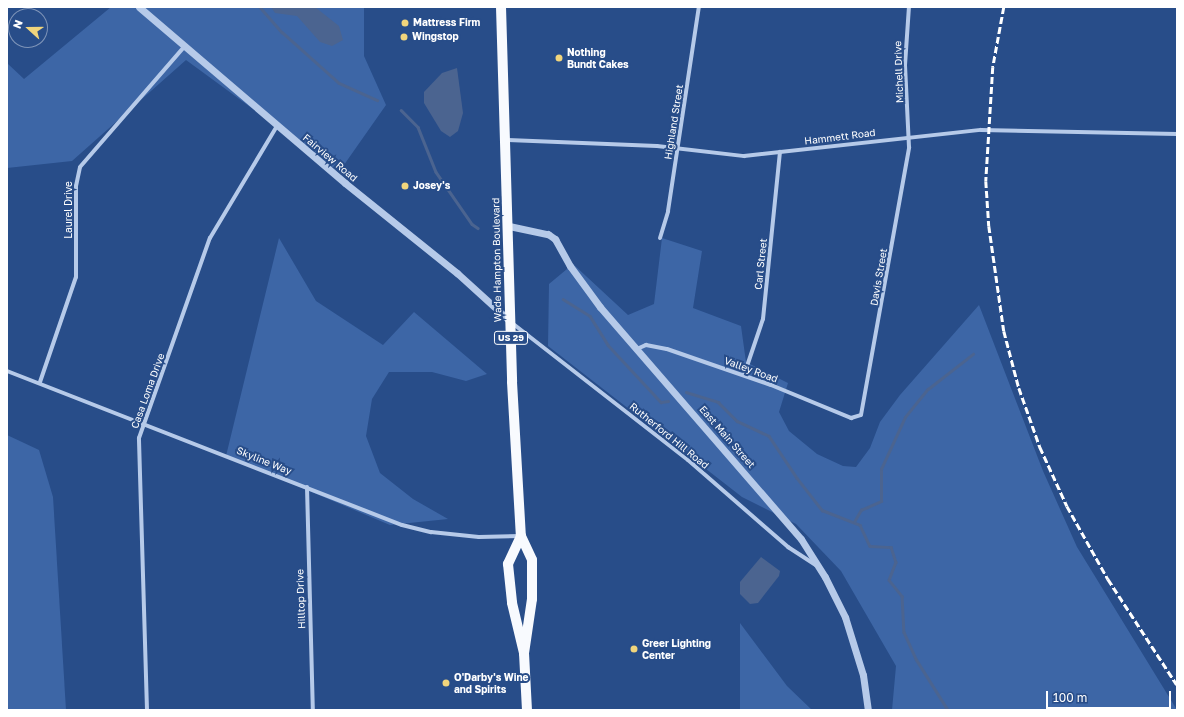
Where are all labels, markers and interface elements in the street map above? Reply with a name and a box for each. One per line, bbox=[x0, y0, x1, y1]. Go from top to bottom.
north arrow bbox=[8, 8, 48, 48]
place label: Mattress Firm bbox=[413, 17, 480, 29]
text: N bbox=[10, 18, 25, 30]
marker: Mattress Firm bbox=[400, 18, 410, 28]
place label: Wingstop bbox=[412, 31, 459, 43]
marker: Wingstop bbox=[399, 32, 409, 42]
street label: Michell Drive bbox=[892, 41, 906, 103]
place label: Nothing Bundt Cakes bbox=[567, 46, 629, 70]
marker: Nothing Bundt Cakes bbox=[554, 53, 564, 63]
street label: Highland Street bbox=[662, 84, 686, 160]
street label: Hammett Road bbox=[804, 127, 876, 147]
street label: Fairview Road bbox=[300, 132, 360, 184]
place label: Josey's bbox=[413, 180, 450, 192]
street label: Laurel Drive bbox=[63, 181, 75, 239]
marker: Josey's bbox=[400, 181, 410, 191]
street label: Wade Hampton Boulevard bbox=[490, 198, 504, 322]
street label: Carl Street bbox=[752, 238, 770, 290]
street label: Davis Street bbox=[868, 247, 890, 307]
road number: US 29 bbox=[493, 331, 529, 345]
street label: Casa Loma Drive bbox=[129, 352, 167, 430]
street label: Valley Road bbox=[723, 355, 779, 385]
street label: Rutherford Hill Road bbox=[627, 400, 711, 472]
street label: East Main Street bbox=[697, 403, 757, 471]
street label: Skyline Way bbox=[235, 445, 293, 477]
street label: Hilltop Drive bbox=[294, 569, 308, 629]
place label: Greer Lighting Center bbox=[642, 637, 711, 660]
marker: Greer Lighting Center bbox=[629, 644, 639, 654]
place label: O'Darby's Wine and Spirits bbox=[454, 671, 528, 694]
marker: O'Darby's Wine and Spirits bbox=[441, 678, 451, 688]
scale bar bbox=[1048, 683, 1173, 709]
text: 100 m bbox=[1053, 690, 1087, 705]

